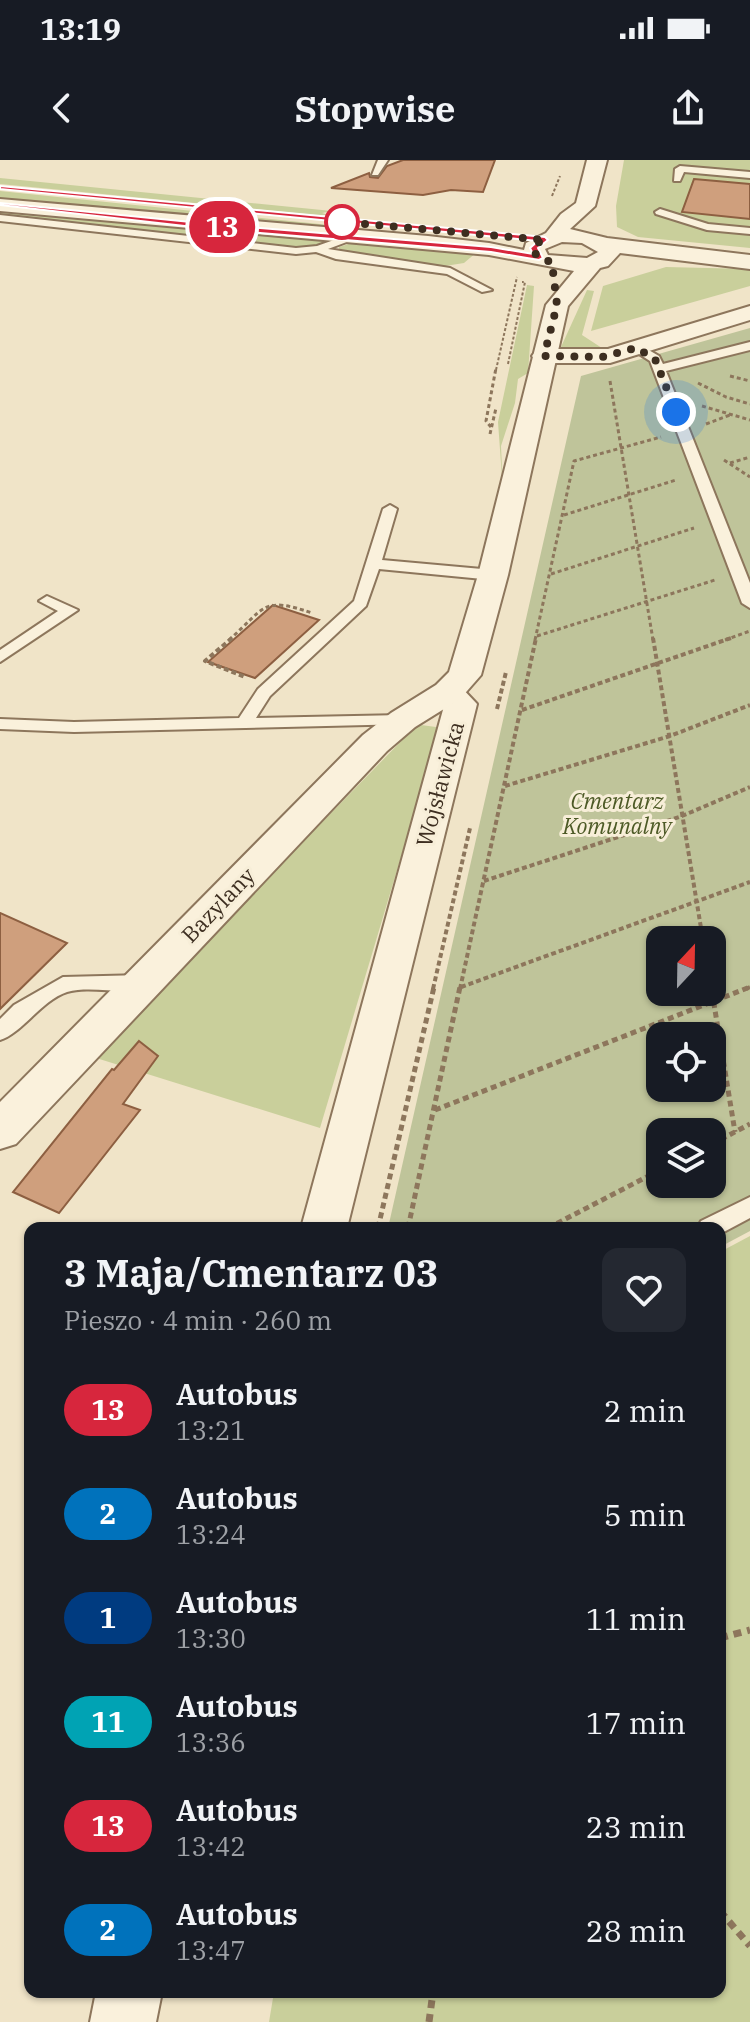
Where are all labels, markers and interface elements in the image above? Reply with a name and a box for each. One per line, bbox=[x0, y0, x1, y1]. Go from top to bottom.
text: 13:19 bbox=[40, 9, 121, 48]
text: Stopwise bbox=[295, 85, 456, 132]
icon: back bbox=[40, 86, 84, 130]
icon: share bbox=[666, 86, 710, 130]
line badge: 13 bbox=[186, 201, 258, 253]
unlabelled marker bbox=[325, 205, 359, 239]
text: 13 bbox=[205, 208, 239, 245]
your location bbox=[656, 392, 696, 432]
street label: Wojsławicka bbox=[409, 718, 470, 850]
park label: Cmentarz Komunalny bbox=[562, 786, 673, 840]
street label: Bazylany bbox=[175, 861, 261, 948]
north arrow bbox=[646, 926, 726, 1006]
map controls bbox=[646, 926, 726, 1198]
button: locate bbox=[646, 1022, 726, 1102]
button: layers bbox=[646, 1118, 726, 1198]
text: 3 Maja/Cmentarz 03 bbox=[64, 1248, 439, 1297]
button: heart bbox=[602, 1248, 686, 1332]
text: Pieszo · 4 min · 260 m bbox=[64, 1303, 332, 1337]
text: Autobus bbox=[176, 1374, 298, 1413]
text: 13 bbox=[91, 1391, 125, 1428]
text: 2 min bbox=[604, 1391, 686, 1430]
text: 13:21 bbox=[176, 1413, 246, 1447]
text: Autobus bbox=[176, 1478, 298, 1517]
text: 2 bbox=[100, 1495, 116, 1532]
text: 5 min bbox=[604, 1495, 686, 1534]
text: 13:24 bbox=[176, 1517, 246, 1551]
text: Autobus bbox=[176, 1582, 298, 1621]
text: 1 bbox=[100, 1599, 116, 1636]
text: 11 min bbox=[586, 1599, 686, 1638]
text: 13:30 bbox=[176, 1621, 246, 1655]
text: Autobus bbox=[176, 1686, 298, 1725]
text: 11 bbox=[91, 1703, 125, 1740]
text: 17 min bbox=[586, 1703, 686, 1742]
text: 13:36 bbox=[176, 1725, 246, 1759]
text: Autobus bbox=[176, 1790, 298, 1829]
text: 13 bbox=[91, 1807, 125, 1844]
text: 23 min bbox=[586, 1807, 686, 1846]
text: 13:42 bbox=[176, 1829, 246, 1863]
text: Autobus bbox=[176, 1894, 298, 1933]
text: 2 bbox=[100, 1911, 116, 1948]
text: 28 min bbox=[586, 1911, 686, 1950]
text: 13:47 bbox=[176, 1933, 246, 1967]

